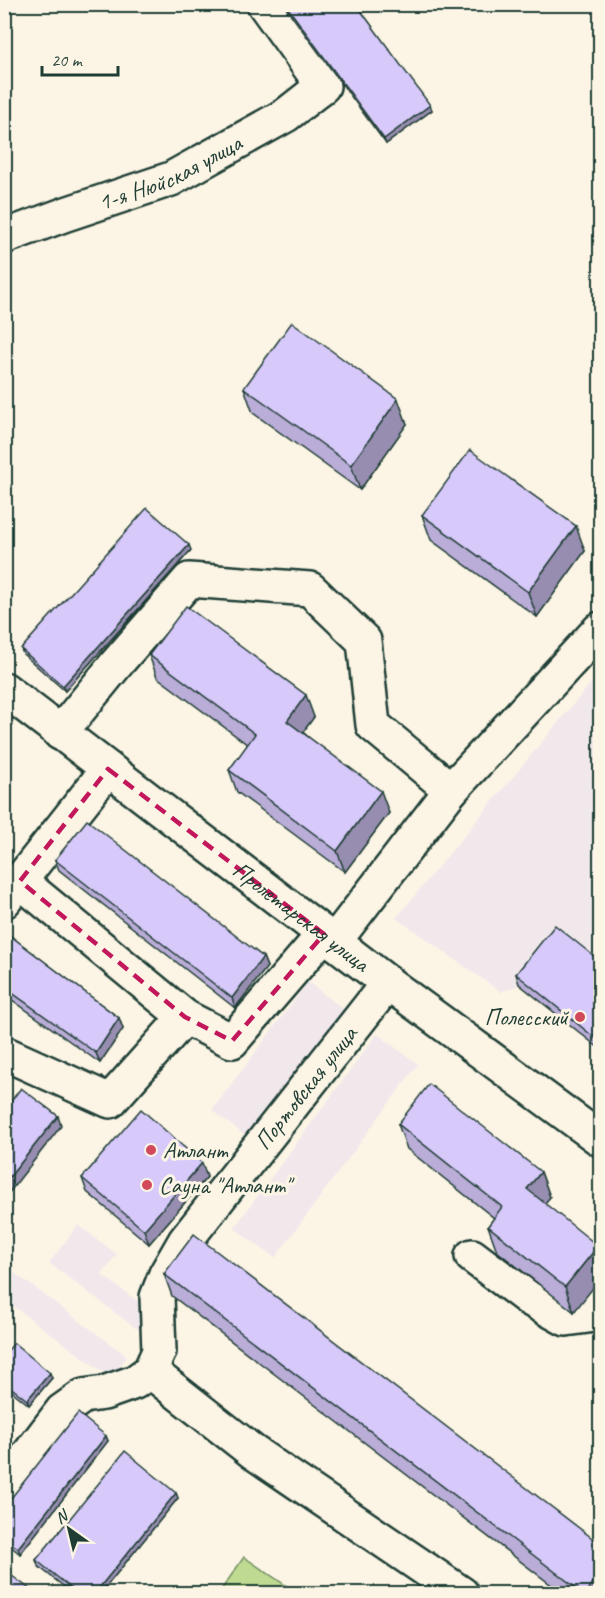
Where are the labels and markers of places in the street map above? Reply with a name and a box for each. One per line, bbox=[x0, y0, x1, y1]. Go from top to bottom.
place label: Полесский bbox=[484, 1002, 570, 1032]
marker: Полесский bbox=[573, 1010, 587, 1024]
place label: Атлант bbox=[163, 1135, 229, 1165]
marker: Атлант bbox=[144, 1143, 158, 1157]
place label: Сауна "Атлант" bbox=[159, 1170, 295, 1200]
marker: Сауна "Атлант" bbox=[140, 1178, 154, 1192]

